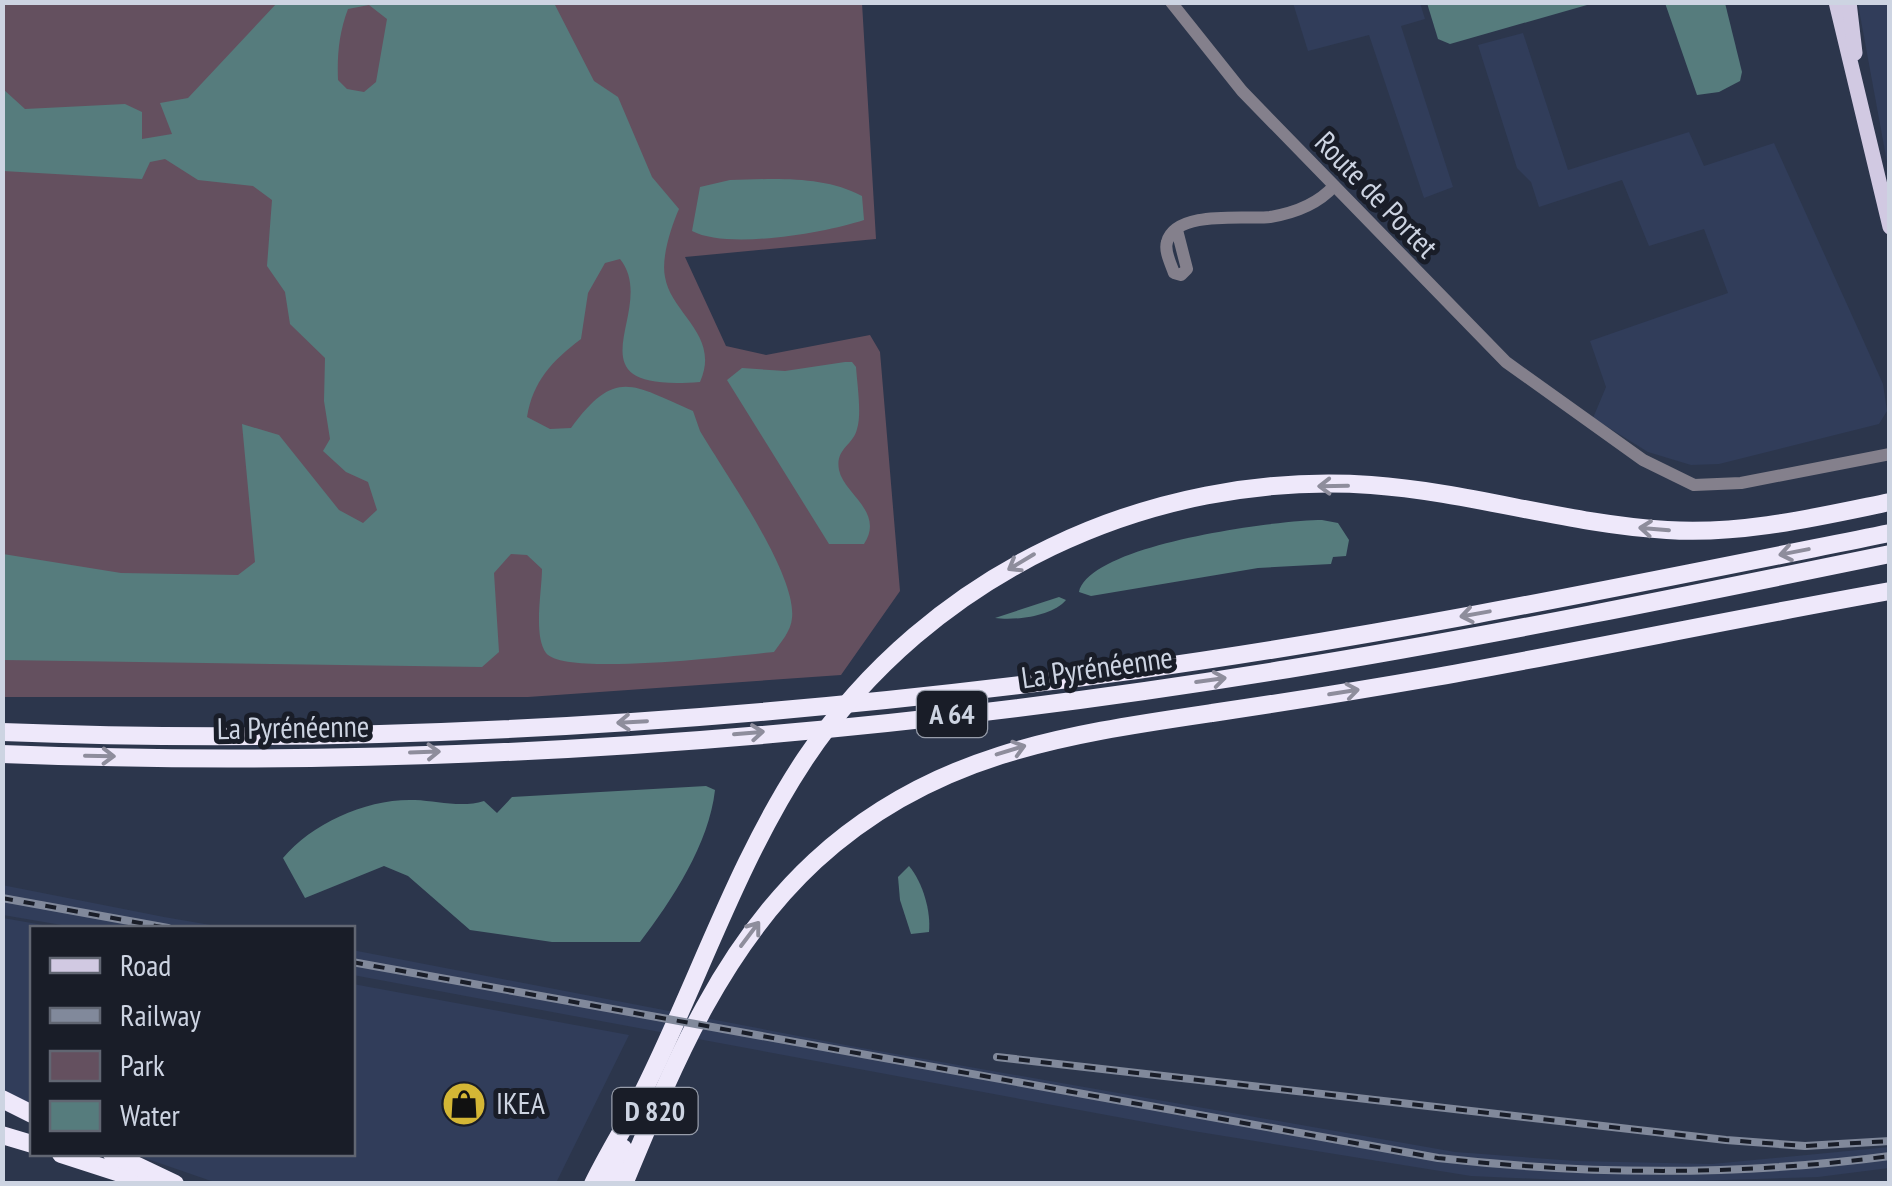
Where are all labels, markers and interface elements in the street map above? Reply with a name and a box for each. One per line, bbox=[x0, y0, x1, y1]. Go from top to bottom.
street label: Route de Portet bbox=[1307, 123, 1448, 266]
one-way arrow bbox=[1317, 476, 1350, 496]
one-way arrow bbox=[1639, 519, 1671, 538]
one-way arrow bbox=[1779, 544, 1811, 563]
one-way arrow bbox=[1007, 552, 1036, 572]
one-way arrow bbox=[1459, 605, 1492, 624]
street label: La Pyrénéenne bbox=[1019, 637, 1175, 696]
one-way arrow bbox=[1194, 670, 1227, 688]
one-way arrow bbox=[1327, 682, 1360, 701]
road number: A 64 bbox=[917, 691, 987, 737]
street label: La Pyrénéenne bbox=[217, 706, 369, 747]
one-way arrow bbox=[617, 713, 649, 732]
one-way arrow bbox=[733, 724, 765, 743]
one-way arrow bbox=[995, 739, 1026, 757]
one-way arrow bbox=[408, 743, 440, 762]
one-way arrow bbox=[82, 746, 115, 766]
one-way arrow bbox=[739, 921, 760, 948]
legend bbox=[30, 926, 355, 1156]
text: Road bbox=[120, 945, 171, 984]
text: Railway bbox=[120, 995, 202, 1034]
text: Park bbox=[120, 1045, 165, 1084]
shop icon: IKEA bbox=[441, 1081, 487, 1127]
place label: IKEA bbox=[496, 1083, 546, 1122]
road number: D 820 bbox=[612, 1088, 698, 1134]
text: Water bbox=[120, 1095, 181, 1134]

